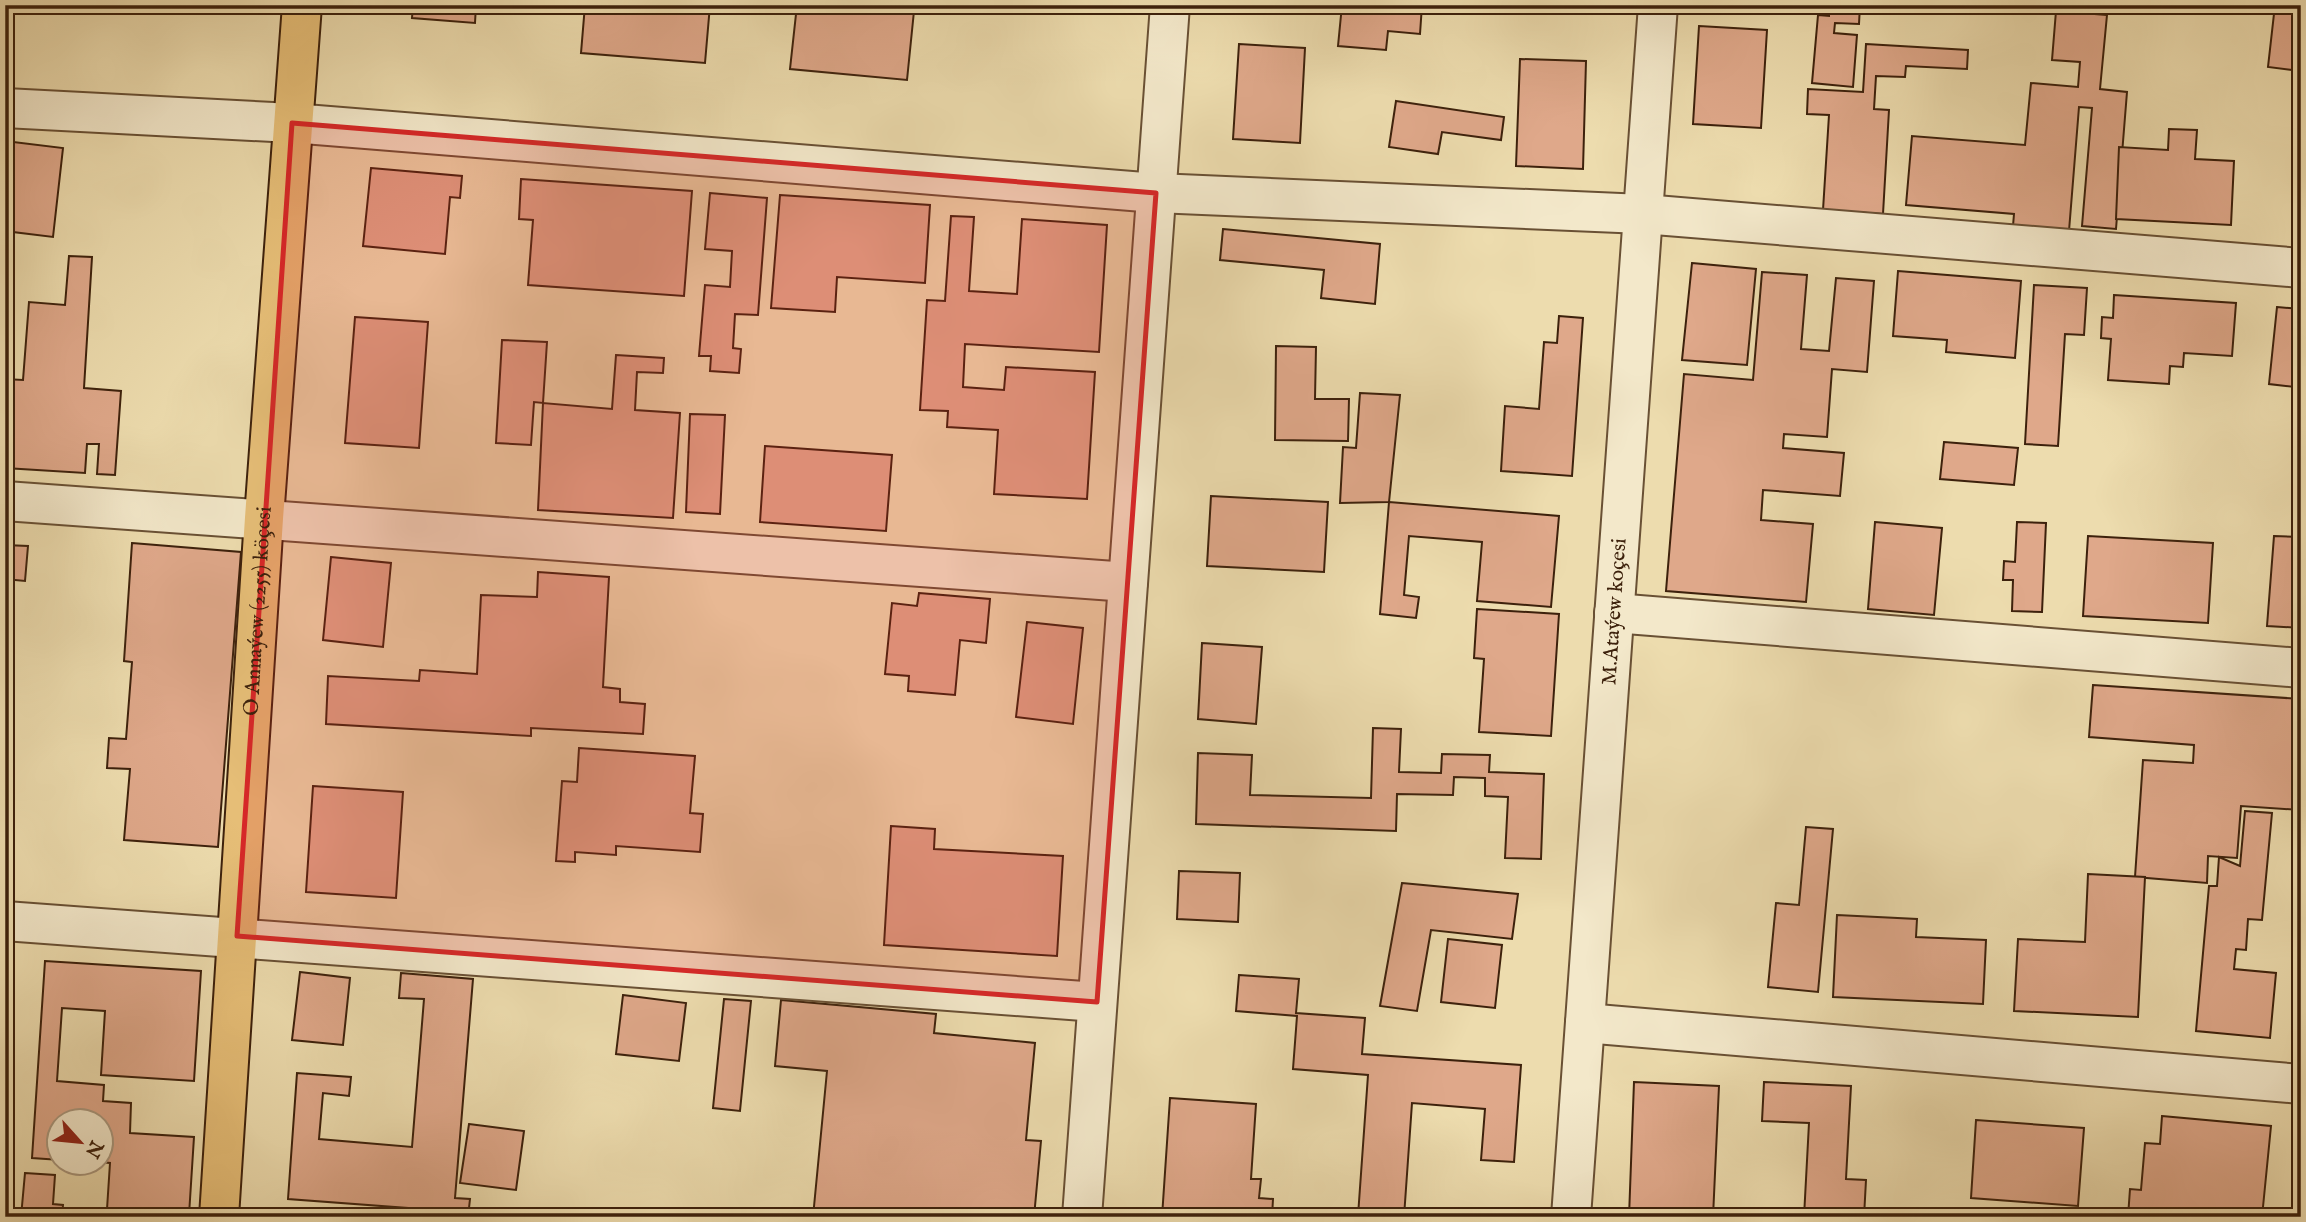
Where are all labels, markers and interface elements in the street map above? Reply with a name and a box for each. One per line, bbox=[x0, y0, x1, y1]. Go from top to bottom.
street label: O Annaýew (2255) köçesi bbox=[238, 506, 278, 717]
street label: M.Ataýew koçesi bbox=[1596, 537, 1633, 686]
north arrow bbox=[46, 1106, 116, 1176]
text: N bbox=[79, 1135, 108, 1162]

